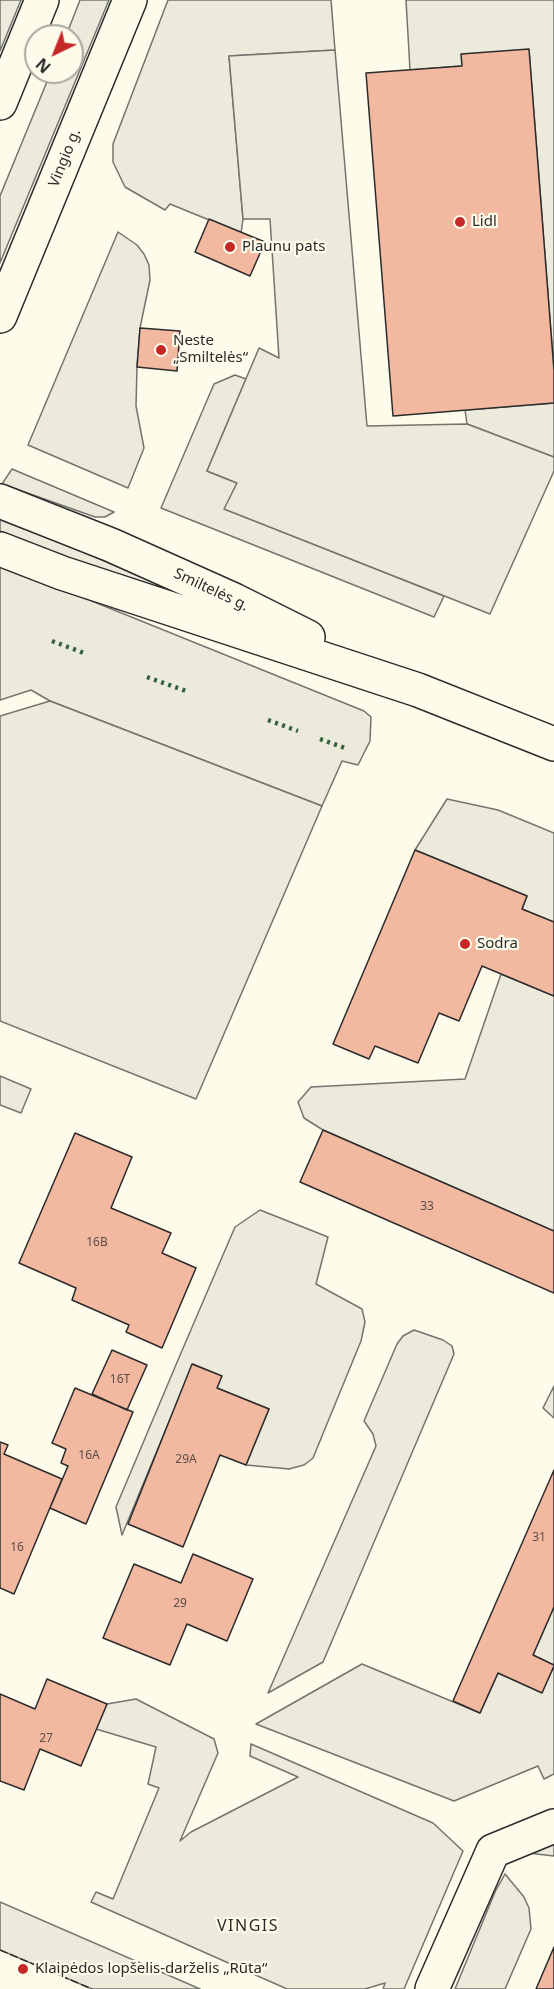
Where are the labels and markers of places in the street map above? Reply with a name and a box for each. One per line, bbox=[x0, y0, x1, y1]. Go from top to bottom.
place label: Lidl bbox=[472, 213, 497, 231]
marker: Lidl bbox=[453, 215, 467, 229]
place label: Plaunu pats bbox=[242, 238, 325, 256]
marker: Plaunu pats bbox=[223, 240, 237, 254]
place label: Neste „Smiltelės“ bbox=[173, 332, 248, 367]
marker: Neste „Smiltelės“ bbox=[154, 343, 168, 357]
place label: Sodra bbox=[477, 935, 518, 953]
marker: Sodra bbox=[458, 937, 472, 951]
place label: Klaipėdos lopšelis-darželis „Rūta“ bbox=[35, 1960, 267, 1978]
marker: Klaipėdos lopšelis-darželis „Rūta“ bbox=[16, 1962, 30, 1976]

